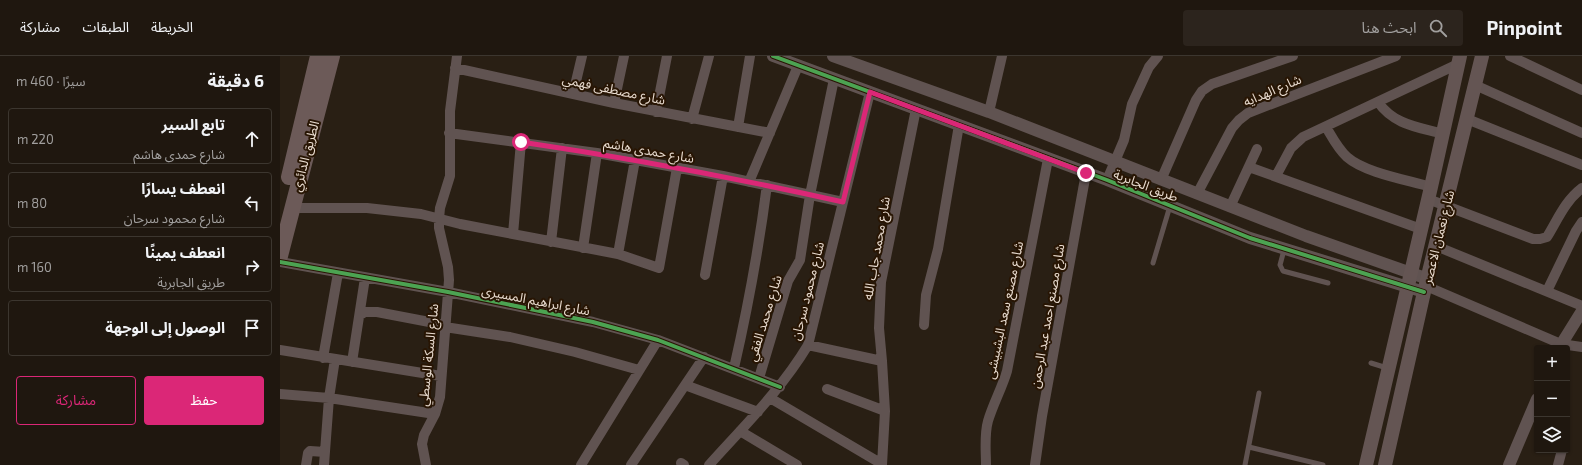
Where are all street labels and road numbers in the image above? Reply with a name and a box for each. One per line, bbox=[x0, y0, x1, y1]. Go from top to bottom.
street label: شارع مصطفى فهمي bbox=[560, 70, 667, 111]
street label: شارع الهدايه bbox=[1241, 71, 1305, 112]
street label: الطريق الدائري bbox=[288, 119, 325, 194]
street label: شارع حمدى هاشم bbox=[602, 134, 696, 169]
street label: طريق الجابرية bbox=[1111, 165, 1181, 206]
street label: شارع نعمان الاعصر bbox=[1418, 188, 1460, 287]
street label: شارع محمد جاب الله bbox=[859, 195, 896, 301]
street label: شارع محمود سرحان bbox=[787, 240, 830, 343]
street label: شارع مصنع سعد البشبيشى bbox=[982, 240, 1029, 381]
street label: شارع مصنع احمد عبد الرحمن bbox=[1026, 243, 1071, 390]
street label: شارع محمد الفقي bbox=[743, 273, 788, 364]
street label: شارع ابراهيم المسيرى bbox=[480, 282, 592, 321]
street label: شارع السكة الوسطي bbox=[415, 303, 444, 407]

